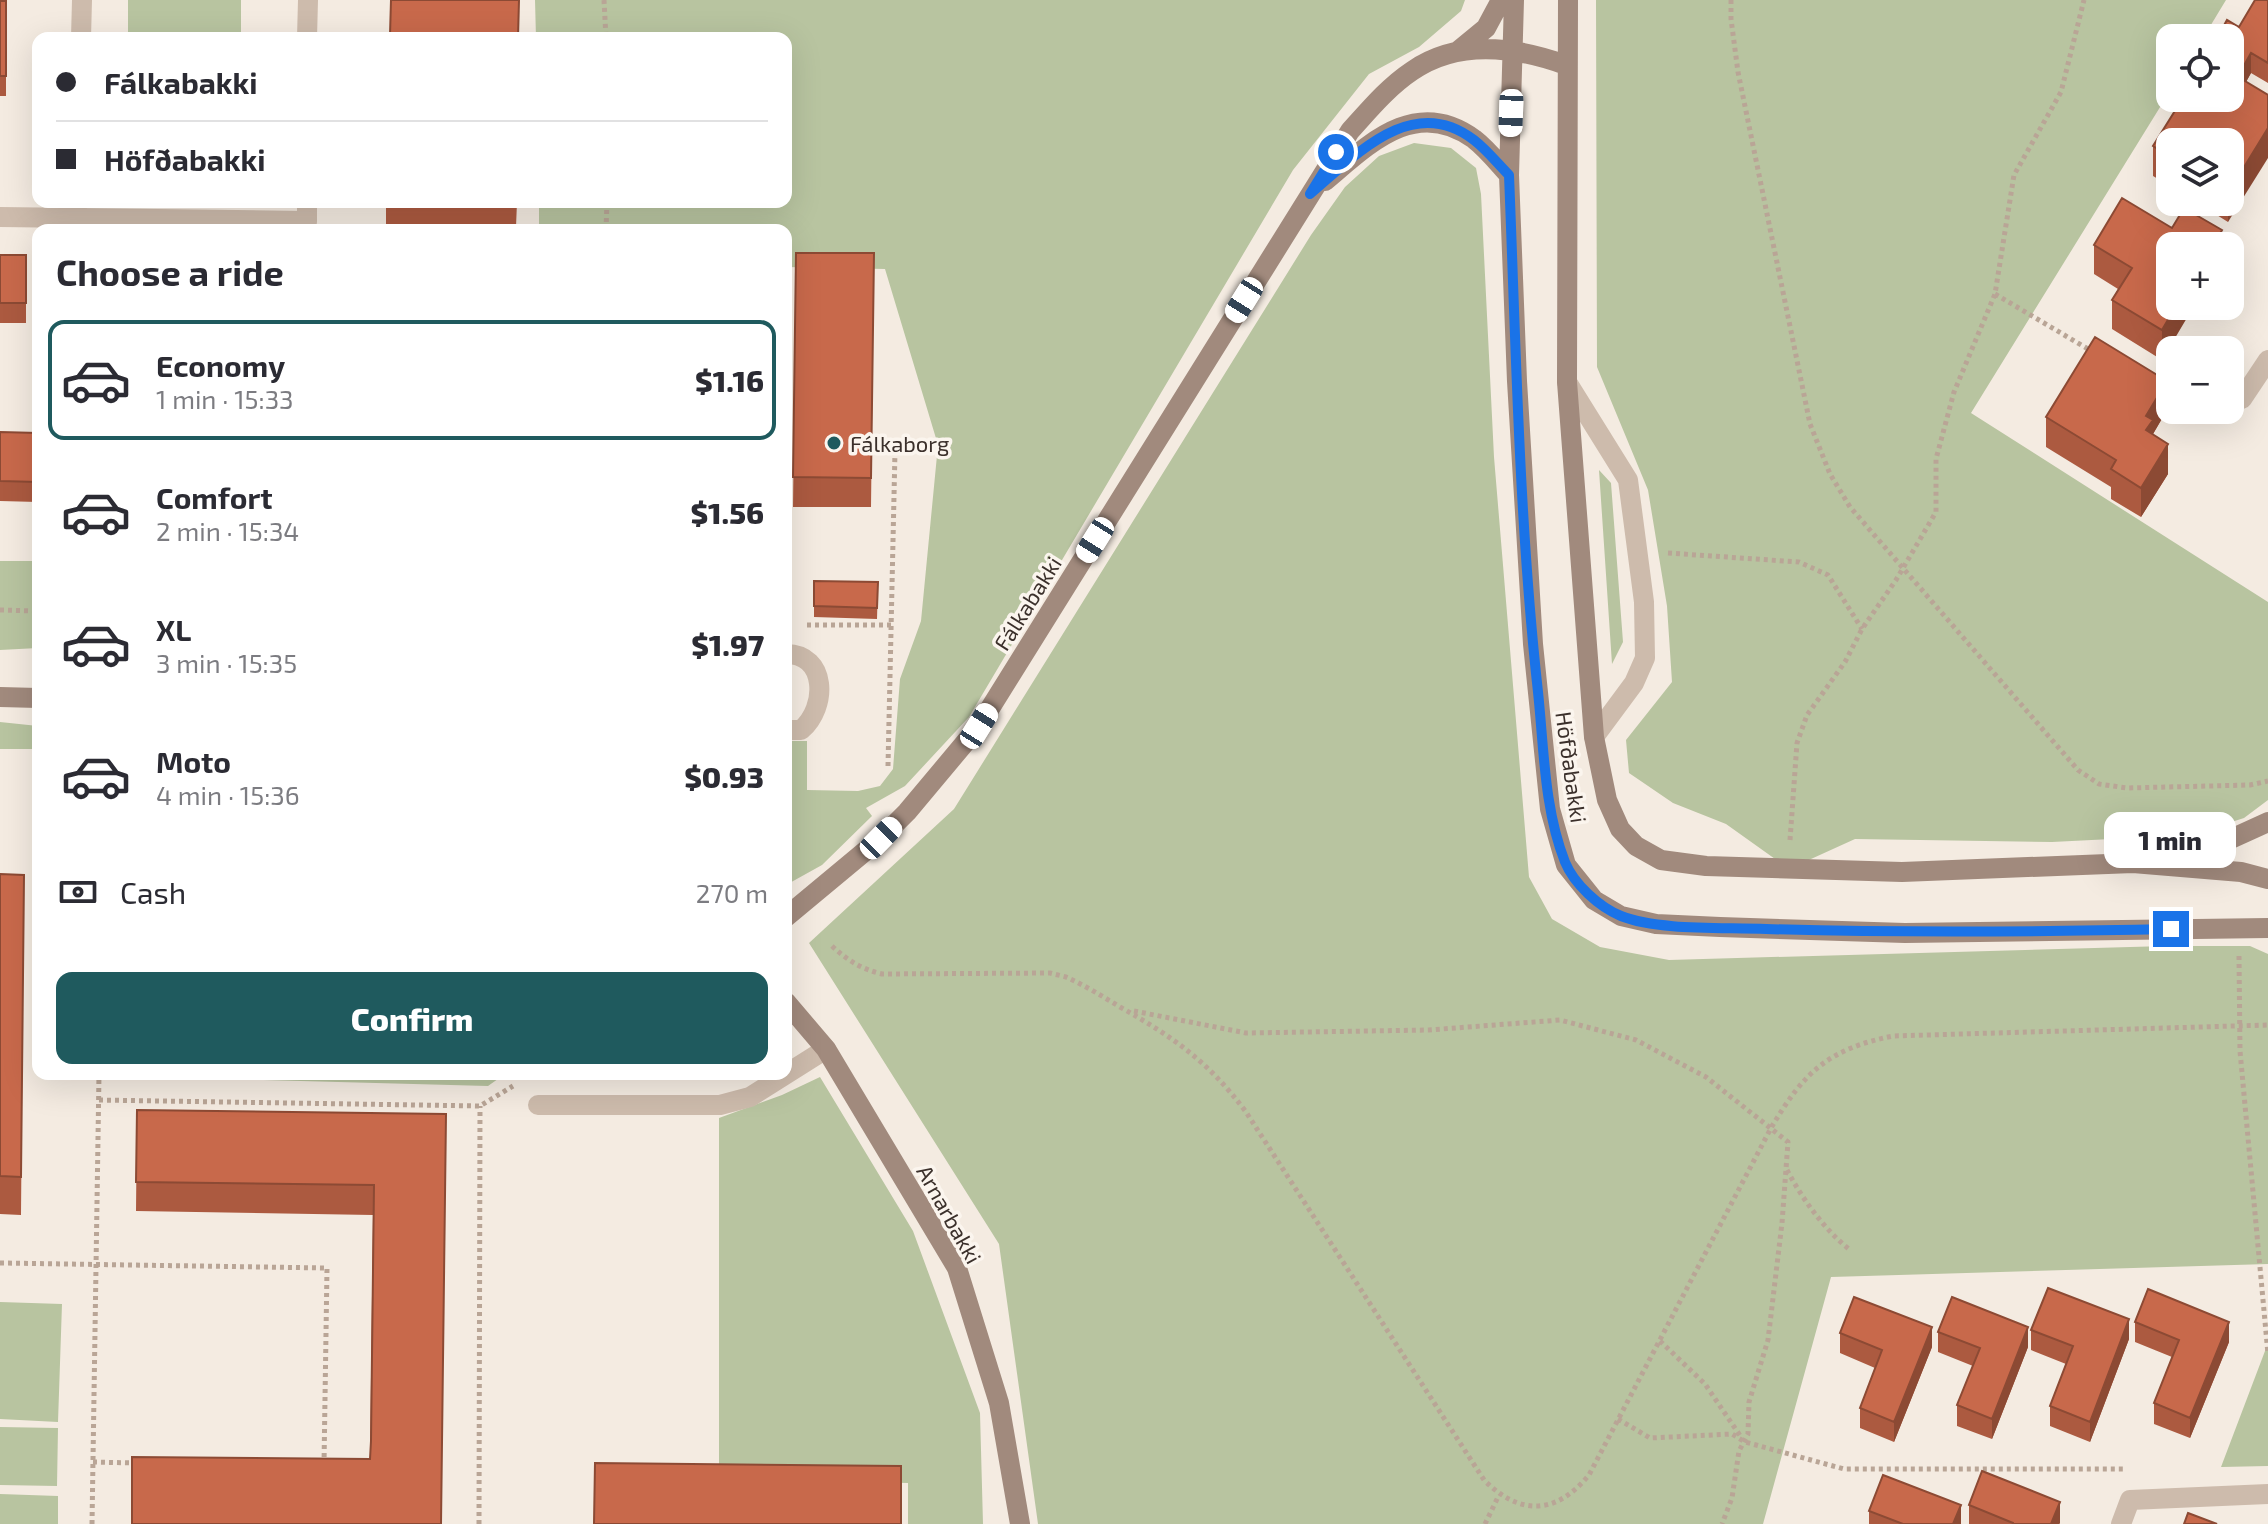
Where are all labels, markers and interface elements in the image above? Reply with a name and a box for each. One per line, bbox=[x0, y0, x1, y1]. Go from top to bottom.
map controls bbox=[2156, 24, 2244, 424]
button: locate bbox=[2156, 24, 2244, 112]
text: Fálkabakki bbox=[104, 64, 258, 100]
car bbox=[1498, 89, 1524, 137]
button: layers bbox=[2156, 128, 2244, 216]
route start bbox=[1318, 134, 1354, 170]
text: Höfðabakki bbox=[104, 141, 266, 177]
button: + bbox=[2156, 232, 2244, 320]
text: Choose a ride bbox=[56, 250, 284, 293]
car bbox=[1221, 273, 1267, 327]
button: − bbox=[2156, 336, 2244, 424]
icon: car bbox=[60, 344, 132, 416]
text: Economy bbox=[156, 347, 285, 383]
text: $1.16 bbox=[695, 362, 764, 398]
text: 1 min · 15:33 bbox=[156, 383, 294, 414]
place label: Fálkaborg bbox=[850, 430, 949, 456]
marker: Fálkaborg bbox=[825, 434, 843, 452]
icon: car bbox=[60, 476, 132, 548]
text: Comfort bbox=[156, 479, 273, 515]
text: $1.56 bbox=[690, 494, 764, 530]
car bbox=[1072, 513, 1118, 567]
text: 2 min · 15:34 bbox=[156, 515, 299, 546]
street label: Fálkabakki bbox=[988, 551, 1066, 655]
icon: car bbox=[60, 608, 132, 680]
text: XL bbox=[156, 611, 191, 647]
text: $1.97 bbox=[691, 626, 764, 662]
text: 3 min · 15:35 bbox=[156, 647, 297, 678]
car bbox=[956, 699, 1002, 753]
street label: Höfðabakki bbox=[1551, 710, 1593, 824]
icon: car bbox=[60, 740, 132, 812]
text: Moto bbox=[156, 743, 231, 779]
text: $0.93 bbox=[684, 758, 764, 794]
text: 4 min · 15:36 bbox=[156, 779, 300, 810]
car bbox=[856, 813, 906, 863]
callout: 1 min bbox=[2105, 813, 2237, 869]
text: 1 min bbox=[2138, 824, 2202, 855]
icon: cash bbox=[56, 870, 100, 914]
text: Cash bbox=[120, 874, 186, 910]
text: 270 m bbox=[696, 877, 768, 908]
route end bbox=[2153, 911, 2189, 947]
button: Confirm bbox=[56, 972, 768, 1064]
street label: Arnarbakki bbox=[912, 1160, 988, 1268]

